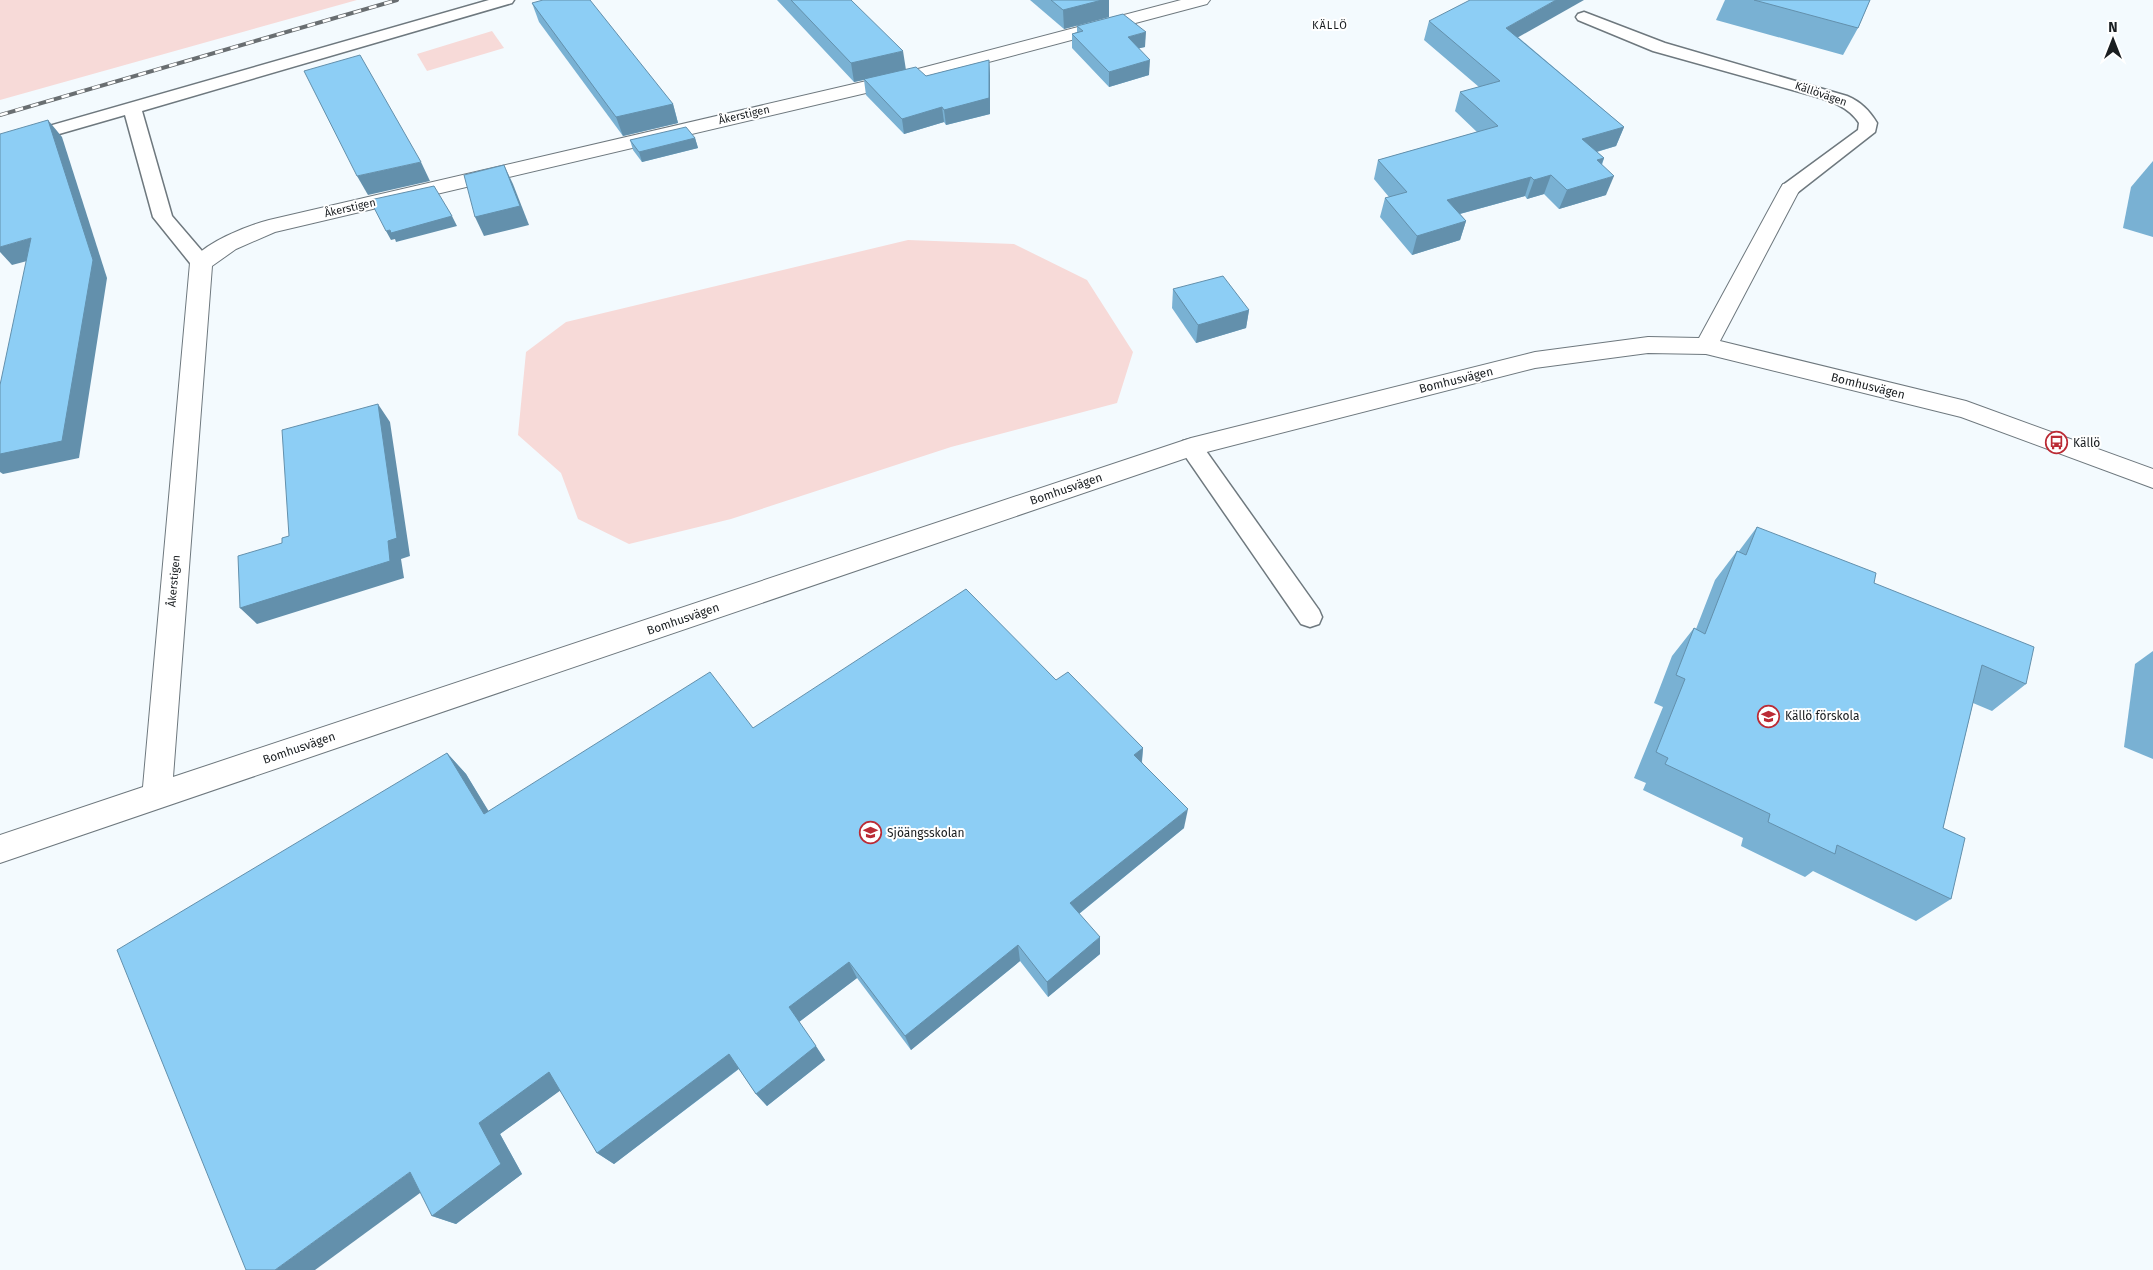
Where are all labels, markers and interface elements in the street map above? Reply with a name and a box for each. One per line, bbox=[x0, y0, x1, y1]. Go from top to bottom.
north arrow bbox=[2088, 15, 2138, 65]
district label: KÄLLÖ bbox=[1312, 18, 1348, 32]
text: N bbox=[2108, 19, 2118, 36]
street label: Källövägen bbox=[1793, 79, 1849, 109]
street label: Åkerstigen bbox=[717, 102, 771, 127]
street label: Åkerstigen bbox=[323, 195, 377, 220]
street label: Bomhusvägen bbox=[1418, 364, 1494, 396]
street label: Bomhusvägen bbox=[1830, 370, 1906, 402]
bus stop icon: Källö bbox=[2045, 431, 2069, 455]
place label: Källö bbox=[2073, 436, 2100, 450]
street label: Bomhusvägen bbox=[1028, 470, 1104, 508]
street label: Åkerstigen bbox=[164, 554, 183, 608]
street label: Bomhusvägen bbox=[645, 600, 721, 638]
school or university icon: Källö förskola bbox=[1757, 704, 1781, 728]
place label: Källö förskola bbox=[1785, 709, 1860, 723]
street label: Bomhusvägen bbox=[261, 729, 337, 767]
school or university icon: Sjöängsskolan bbox=[859, 821, 883, 845]
place label: Sjöängsskolan bbox=[887, 826, 965, 840]

